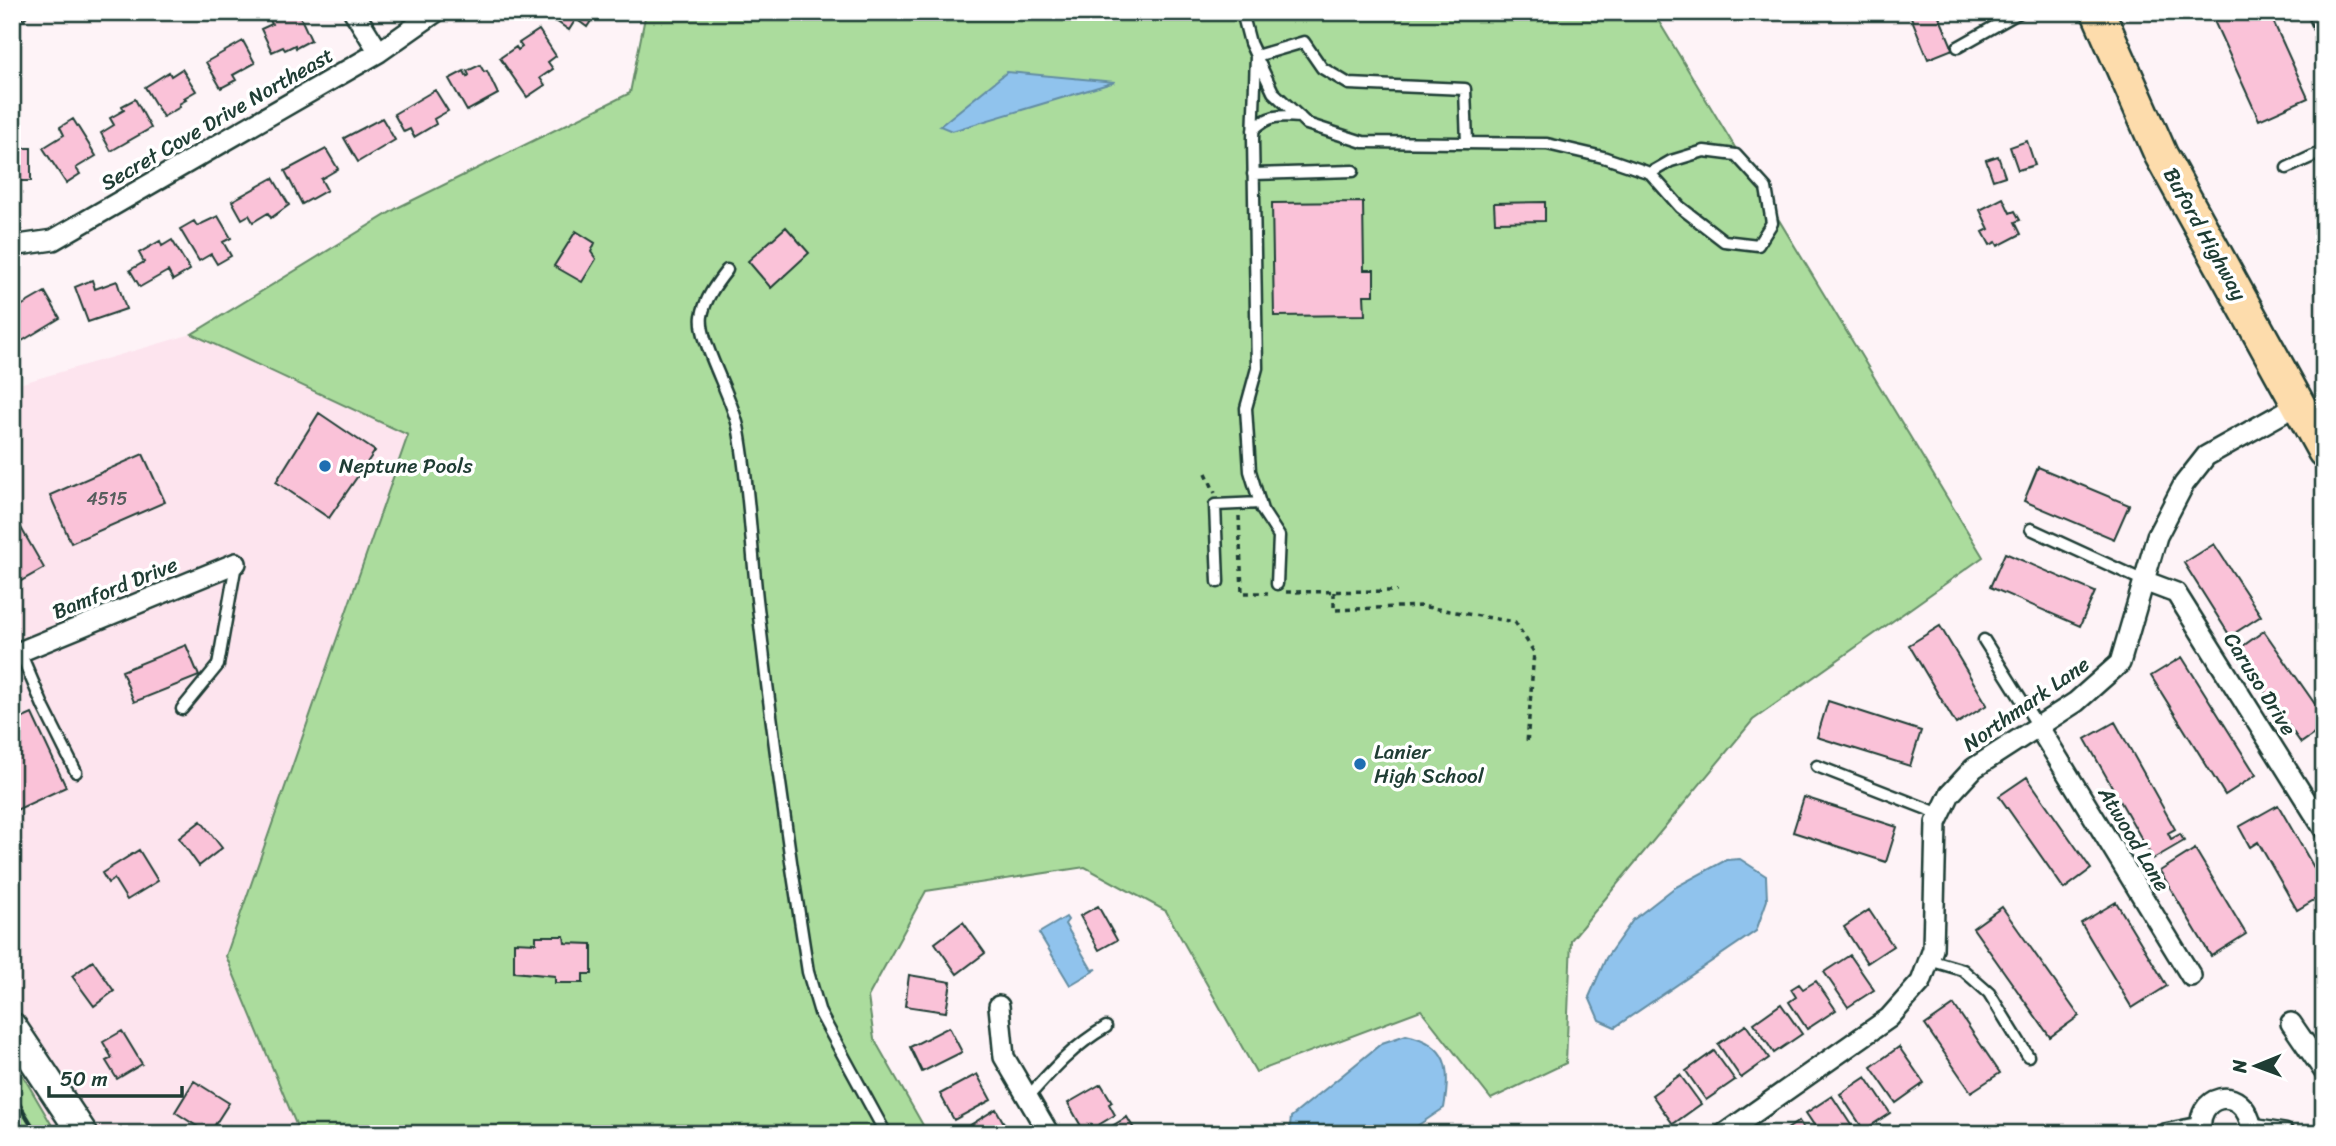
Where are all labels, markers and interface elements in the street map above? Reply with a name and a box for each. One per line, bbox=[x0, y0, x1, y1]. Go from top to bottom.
street label: Secret Cove Drive Northeast bbox=[93, 37, 341, 201]
street label: Buford Highway bbox=[2153, 160, 2258, 308]
place label: Neptune Pools bbox=[339, 447, 473, 485]
marker: Neptune Pools bbox=[317, 458, 333, 474]
house number: 4515 bbox=[87, 483, 127, 515]
street label: Bamford Drive bbox=[47, 546, 184, 630]
street label: Caruso Drive bbox=[2213, 625, 2307, 744]
street label: Northmark Lane bbox=[1954, 646, 2098, 762]
place label: Lanier High School bbox=[1374, 733, 1485, 795]
marker: Lanier High School bbox=[1352, 756, 1368, 772]
street label: Atwood Lane bbox=[2087, 778, 2181, 899]
north arrow bbox=[2220, 1030, 2290, 1100]
scale bar bbox=[49, 1055, 182, 1099]
text: N bbox=[2223, 1059, 2256, 1074]
text: 50 m bbox=[60, 1060, 108, 1098]

